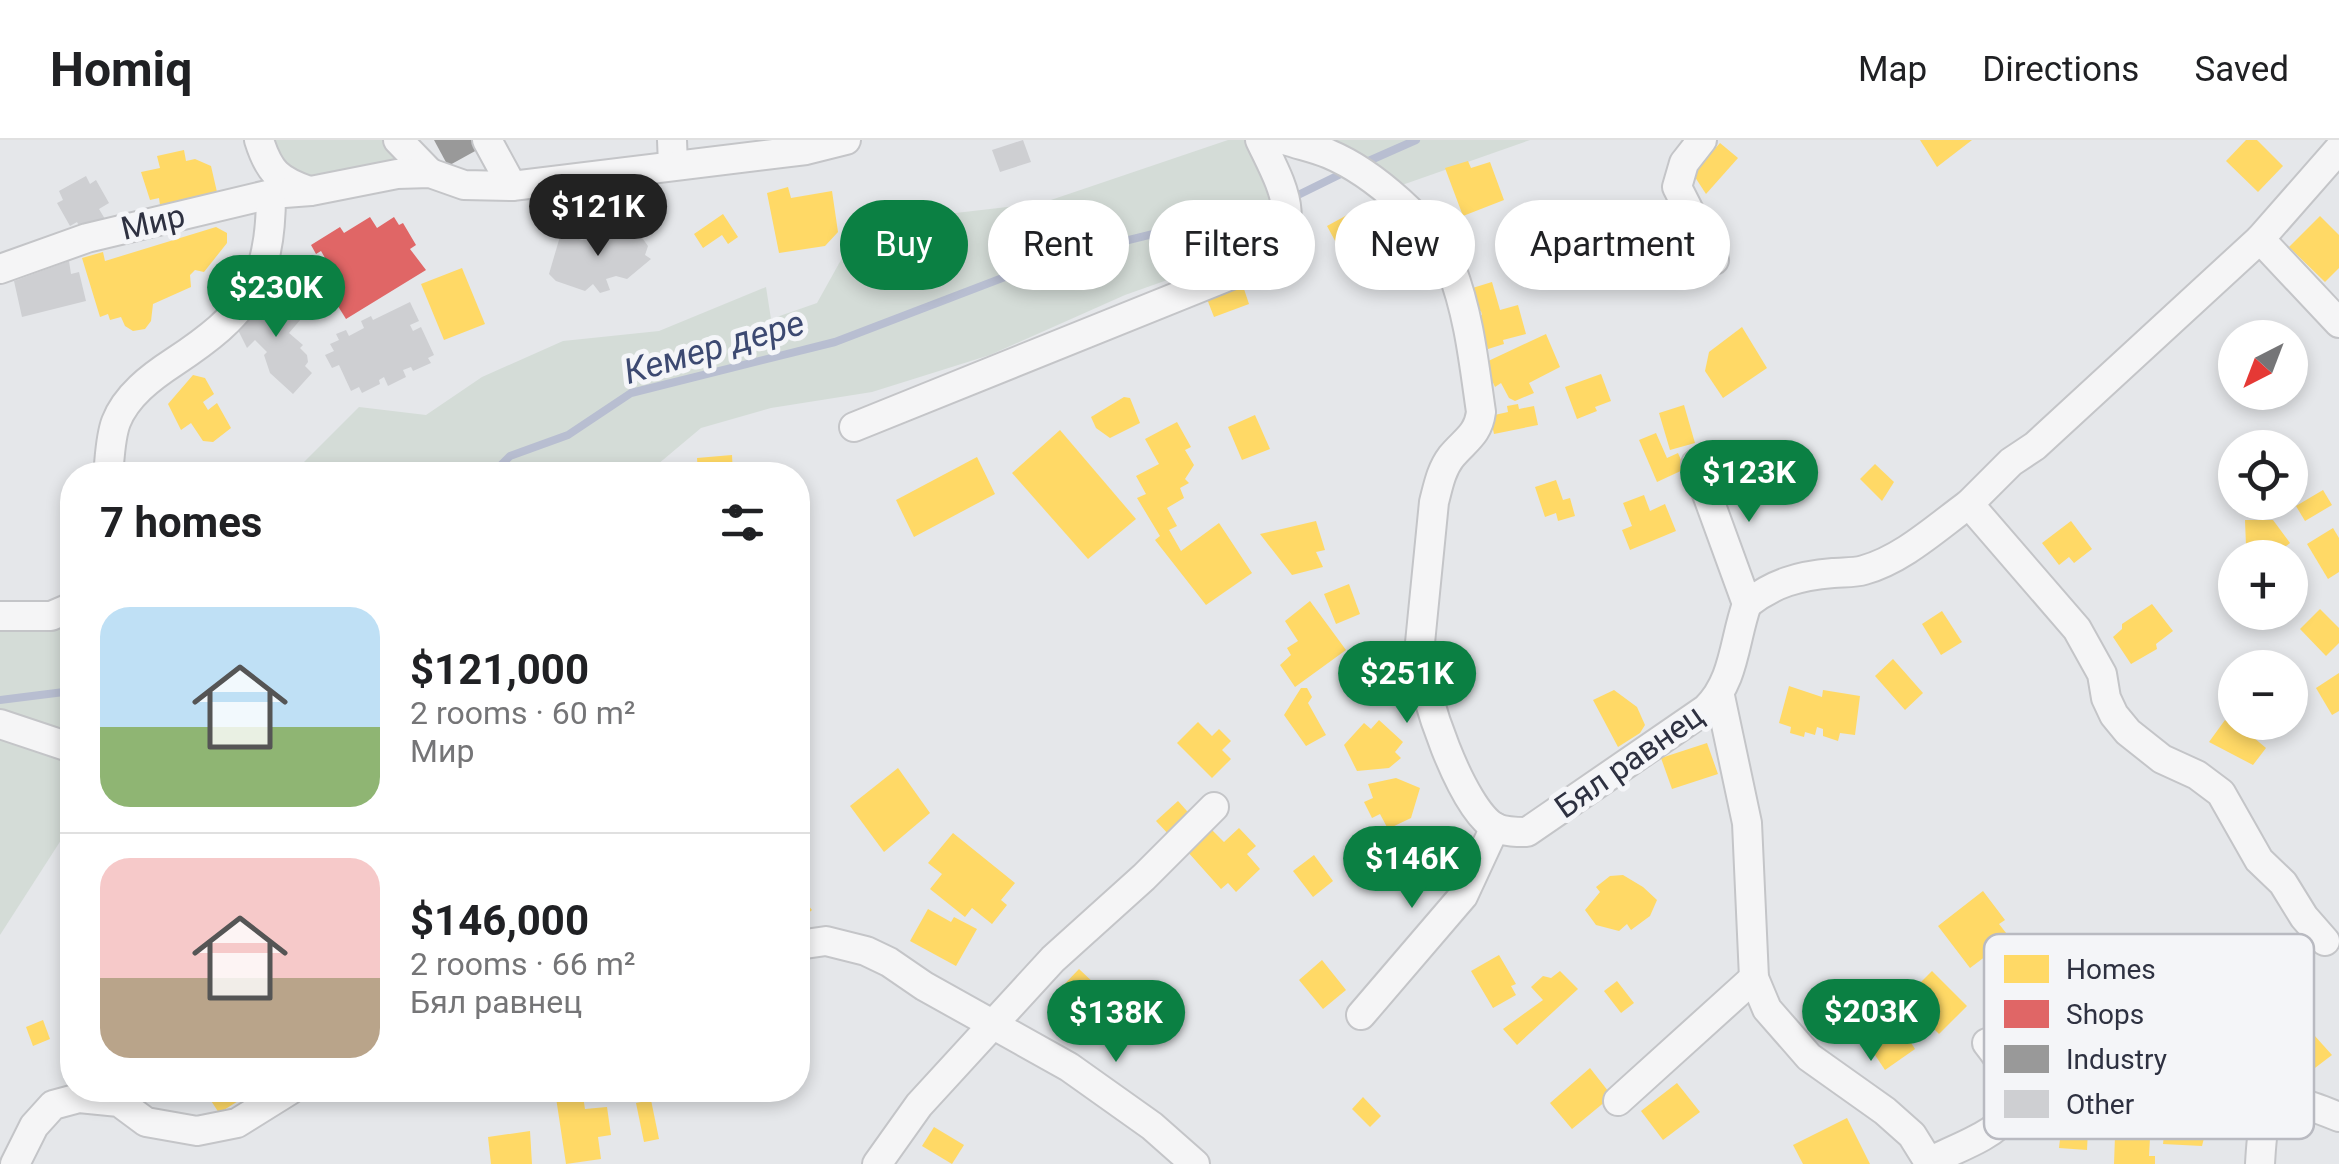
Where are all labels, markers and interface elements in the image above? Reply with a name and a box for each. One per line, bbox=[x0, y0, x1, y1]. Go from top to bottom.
text: Homiq bbox=[50, 41, 192, 98]
text: Map bbox=[1858, 49, 1927, 90]
text: Directions bbox=[1982, 49, 2139, 90]
text: Saved bbox=[2194, 49, 2289, 90]
pin: $121K bbox=[528, 174, 668, 259]
text: $121K bbox=[551, 187, 645, 225]
street label: Мир bbox=[117, 196, 189, 248]
chip: Buy bbox=[840, 200, 968, 290]
chip: Rent bbox=[988, 200, 1129, 290]
chip: Filters bbox=[1149, 200, 1315, 290]
chip: New bbox=[1335, 200, 1475, 290]
chip: Apartment bbox=[1495, 200, 1730, 290]
pin: $230K bbox=[206, 255, 346, 340]
text: $230K bbox=[229, 268, 323, 306]
water label: Кемер дере bbox=[619, 302, 809, 393]
north arrow bbox=[2218, 320, 2308, 410]
map controls bbox=[2218, 320, 2308, 740]
button: locate bbox=[2218, 430, 2308, 520]
pin: $123K bbox=[1679, 440, 1819, 525]
text: $123K bbox=[1702, 453, 1796, 491]
icon: filters bbox=[715, 495, 770, 550]
text: 7 homes bbox=[100, 498, 262, 547]
button: + bbox=[2218, 540, 2308, 630]
pin: $251K bbox=[1337, 641, 1477, 726]
text: $121,000 bbox=[410, 645, 589, 694]
icon: home bbox=[180, 647, 300, 767]
button: − bbox=[2218, 650, 2308, 740]
text: $251K bbox=[1360, 654, 1454, 692]
text: 2 rooms · 60 m² bbox=[410, 694, 635, 732]
street label: Бял равнец bbox=[1548, 696, 1710, 826]
text: Мир bbox=[410, 732, 474, 770]
pin: $146K bbox=[1342, 826, 1482, 911]
text: $146K bbox=[1365, 839, 1459, 877]
text: $146,000 bbox=[410, 896, 589, 945]
icon: home bbox=[180, 898, 300, 1018]
legend bbox=[1984, 934, 2314, 1139]
text: 2 rooms · 66 m² bbox=[410, 945, 635, 983]
text: Homes bbox=[2066, 953, 2156, 986]
pin: $203K bbox=[1801, 979, 1941, 1064]
pin: $138K bbox=[1046, 980, 1186, 1065]
text: Бял равнец bbox=[410, 983, 582, 1021]
text: $203K bbox=[1824, 992, 1918, 1030]
text: $138K bbox=[1069, 993, 1163, 1031]
text: Shops bbox=[2066, 998, 2144, 1031]
text: Industry bbox=[2066, 1043, 2167, 1076]
text: Other bbox=[2066, 1088, 2135, 1121]

